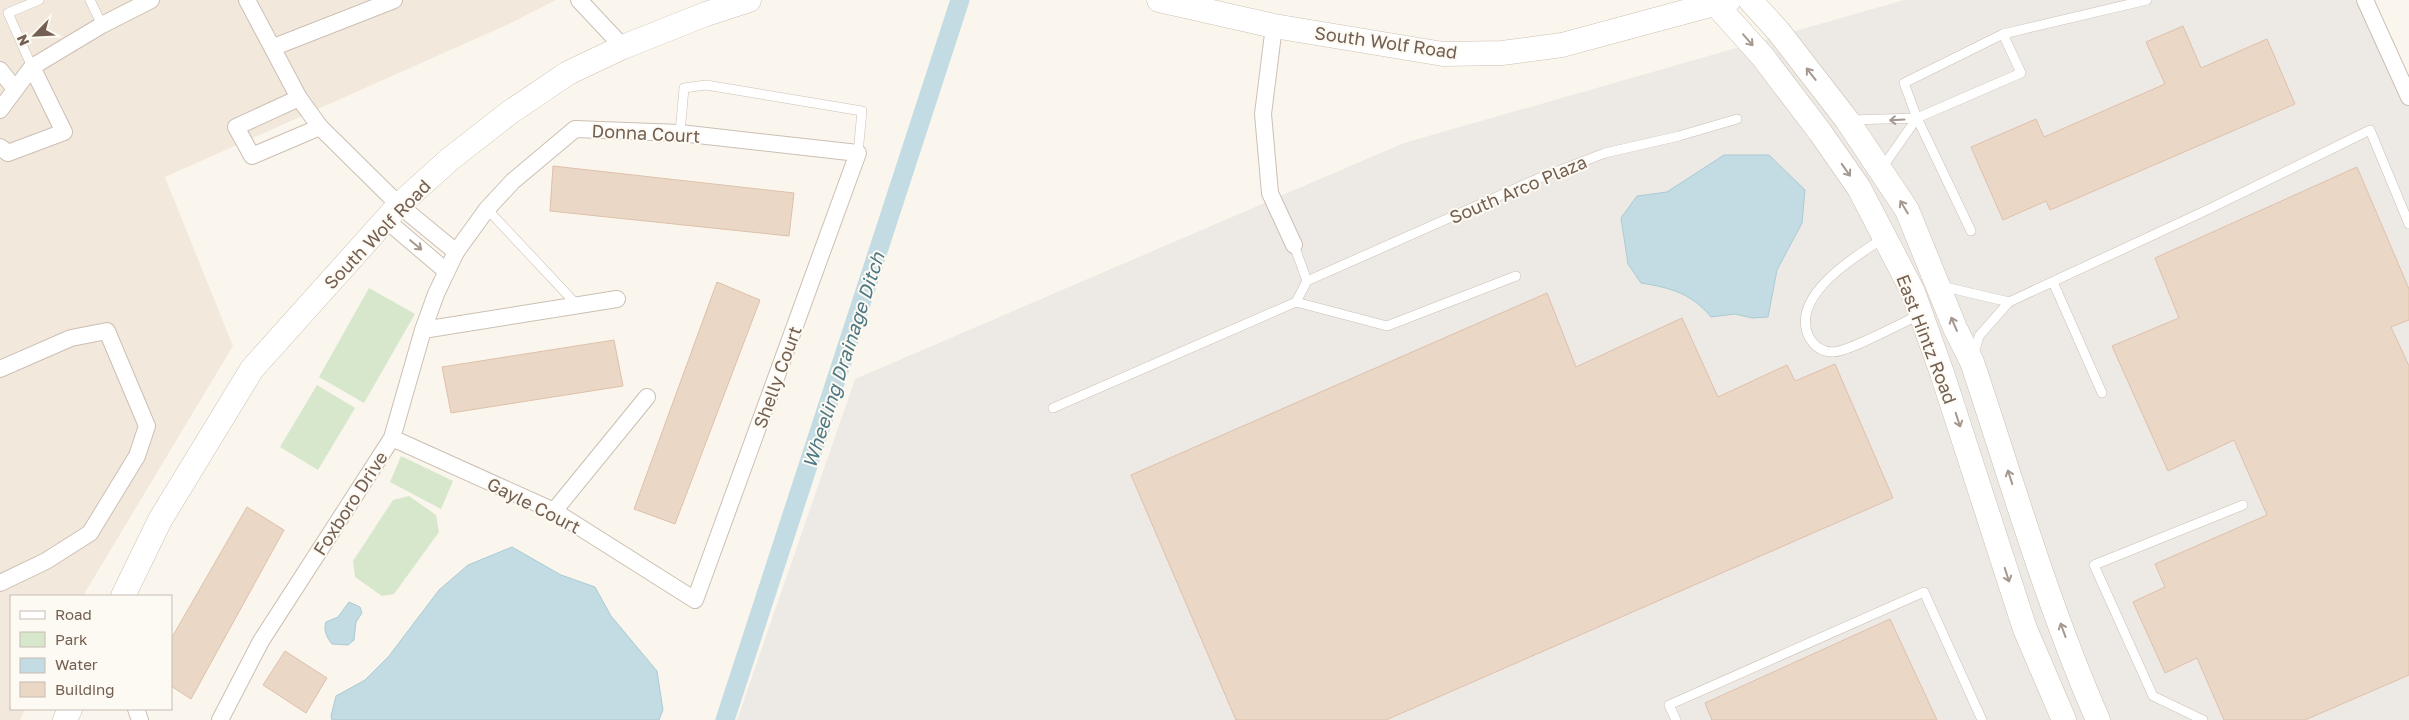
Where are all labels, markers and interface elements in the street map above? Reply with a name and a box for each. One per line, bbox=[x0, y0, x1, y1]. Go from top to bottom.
north arrow bbox=[10, 10, 60, 60]
street label: South Wolf Road bbox=[1313, 21, 1459, 63]
text: N bbox=[13, 32, 33, 49]
one-way arrow bbox=[1742, 34, 1754, 47]
one-way arrow bbox=[1806, 67, 1816, 81]
one-way arrow bbox=[1890, 115, 1906, 124]
street label: Donna Court bbox=[591, 119, 701, 147]
street label: South Arco Plaza bbox=[1446, 150, 1590, 228]
one-way arrow bbox=[1841, 162, 1851, 176]
street label: South Wolf Road bbox=[319, 175, 435, 293]
one-way arrow bbox=[1899, 200, 1909, 214]
one-way arrow bbox=[410, 240, 423, 251]
water label: Wheeling Drainage Ditch bbox=[797, 248, 889, 471]
street label: East Hintz Road bbox=[1892, 271, 1962, 407]
one-way arrow bbox=[1948, 317, 1958, 332]
street label: Shelly Court bbox=[748, 323, 806, 431]
one-way arrow bbox=[1953, 412, 1963, 428]
street label: Foxboro Drive bbox=[308, 447, 392, 559]
one-way arrow bbox=[2005, 469, 2015, 485]
street label: Gayle Court bbox=[484, 472, 584, 538]
one-way arrow bbox=[2003, 567, 2013, 583]
legend bbox=[10, 595, 172, 710]
text: Road bbox=[55, 605, 92, 623]
one-way arrow bbox=[2058, 623, 2067, 639]
text: Park bbox=[55, 630, 88, 648]
text: Water bbox=[55, 655, 98, 673]
text: Building bbox=[55, 680, 115, 698]

